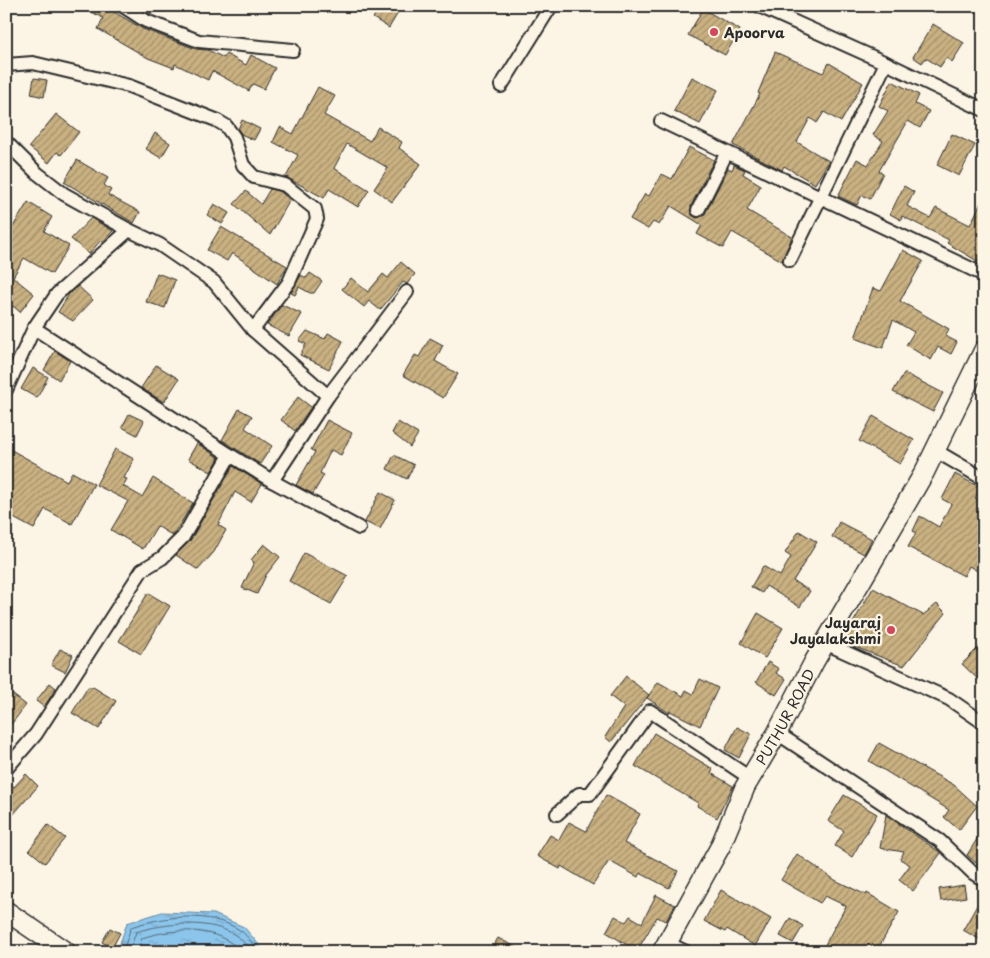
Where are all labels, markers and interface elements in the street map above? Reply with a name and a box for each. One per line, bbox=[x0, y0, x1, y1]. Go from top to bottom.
place label: Apoorva bbox=[723, 22, 785, 43]
marker: Apoorva bbox=[708, 26, 720, 38]
place label: Jayaraj Jayalakshmi bbox=[790, 612, 881, 649]
marker: Jayaraj Jayalakshmi bbox=[885, 624, 897, 636]
street label: PUTHUR ROAD bbox=[750, 665, 819, 768]

